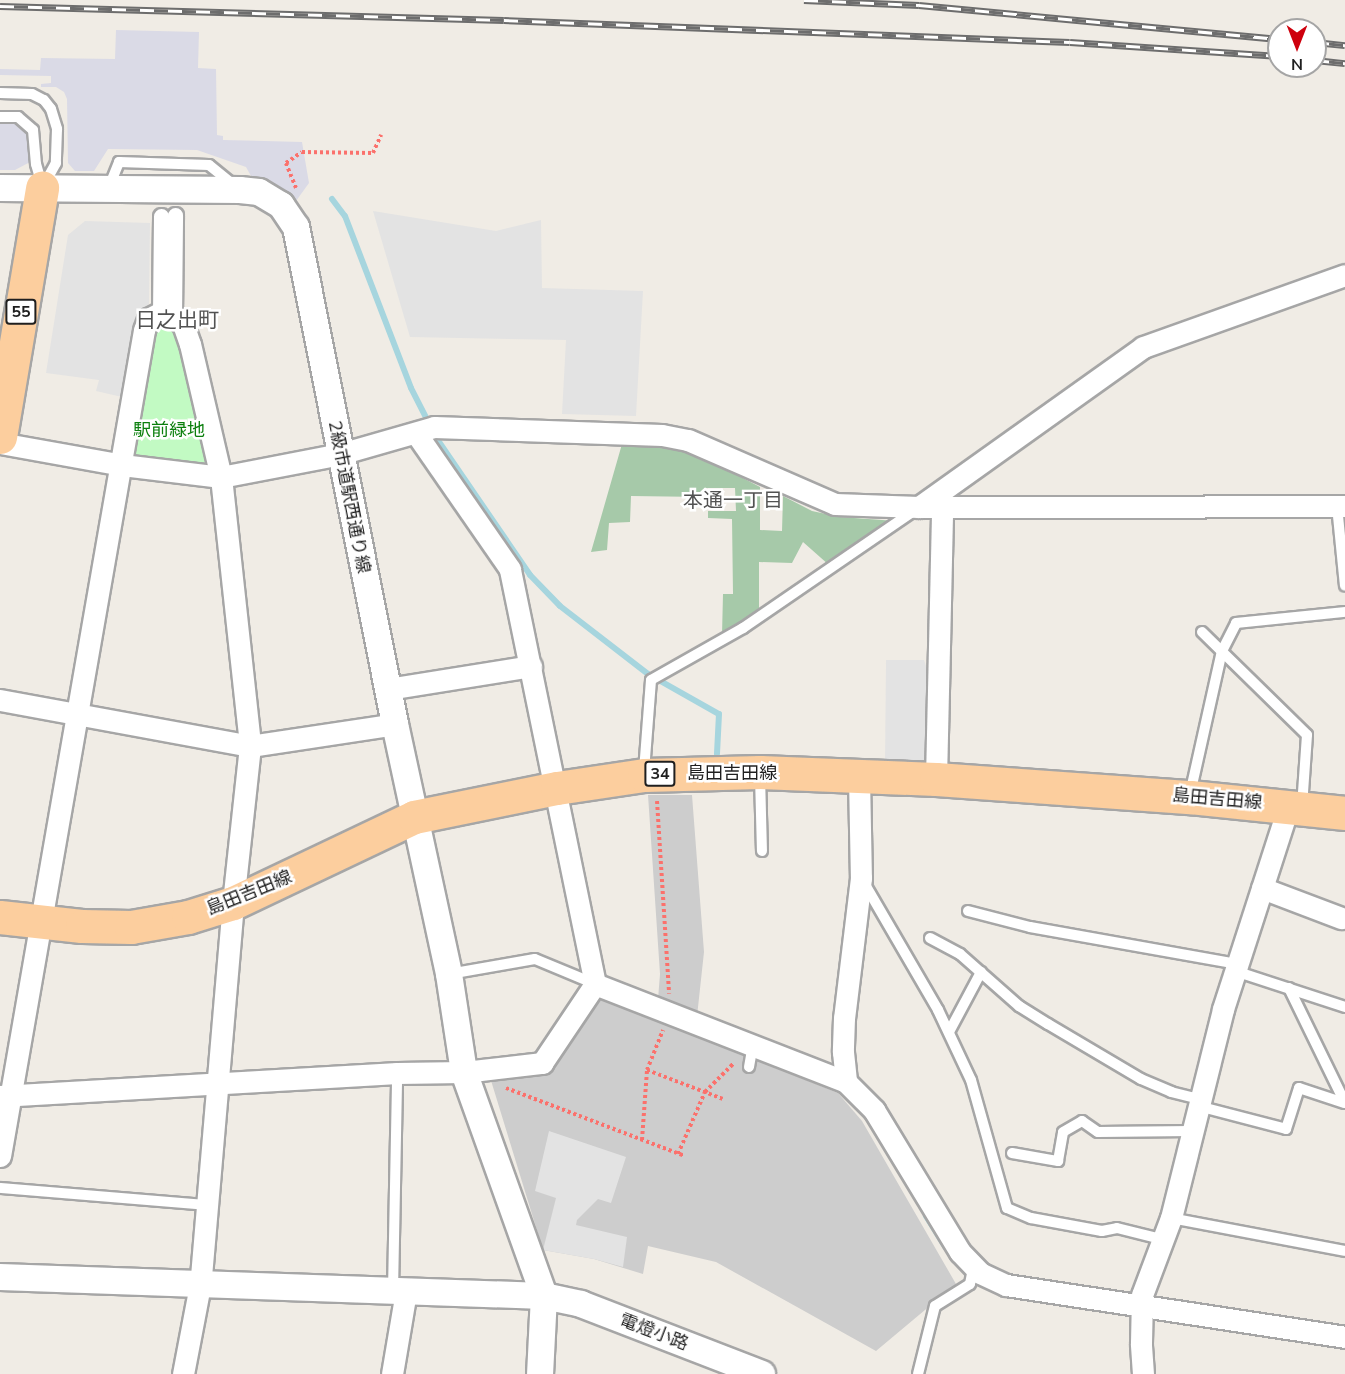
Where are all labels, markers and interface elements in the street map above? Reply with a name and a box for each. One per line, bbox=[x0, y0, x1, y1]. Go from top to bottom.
north arrow bbox=[1267, 18, 1327, 78]
text: N bbox=[1291, 53, 1303, 75]
road number: 55 bbox=[4, 299, 38, 325]
district label: 日之出町 bbox=[135, 307, 219, 333]
park label: 駅前緑地 bbox=[133, 419, 205, 441]
street label: 2級市道駅西通り線 bbox=[324, 419, 374, 575]
district label: 本通一丁目 bbox=[683, 488, 783, 512]
road number: 34 bbox=[644, 761, 676, 787]
street label: 島田吉田線 bbox=[687, 762, 777, 784]
street label: 島田吉田線 bbox=[1171, 784, 1263, 814]
street label: 島田吉田線 bbox=[203, 866, 295, 920]
street label: 電燈小路 bbox=[617, 1309, 691, 1355]

